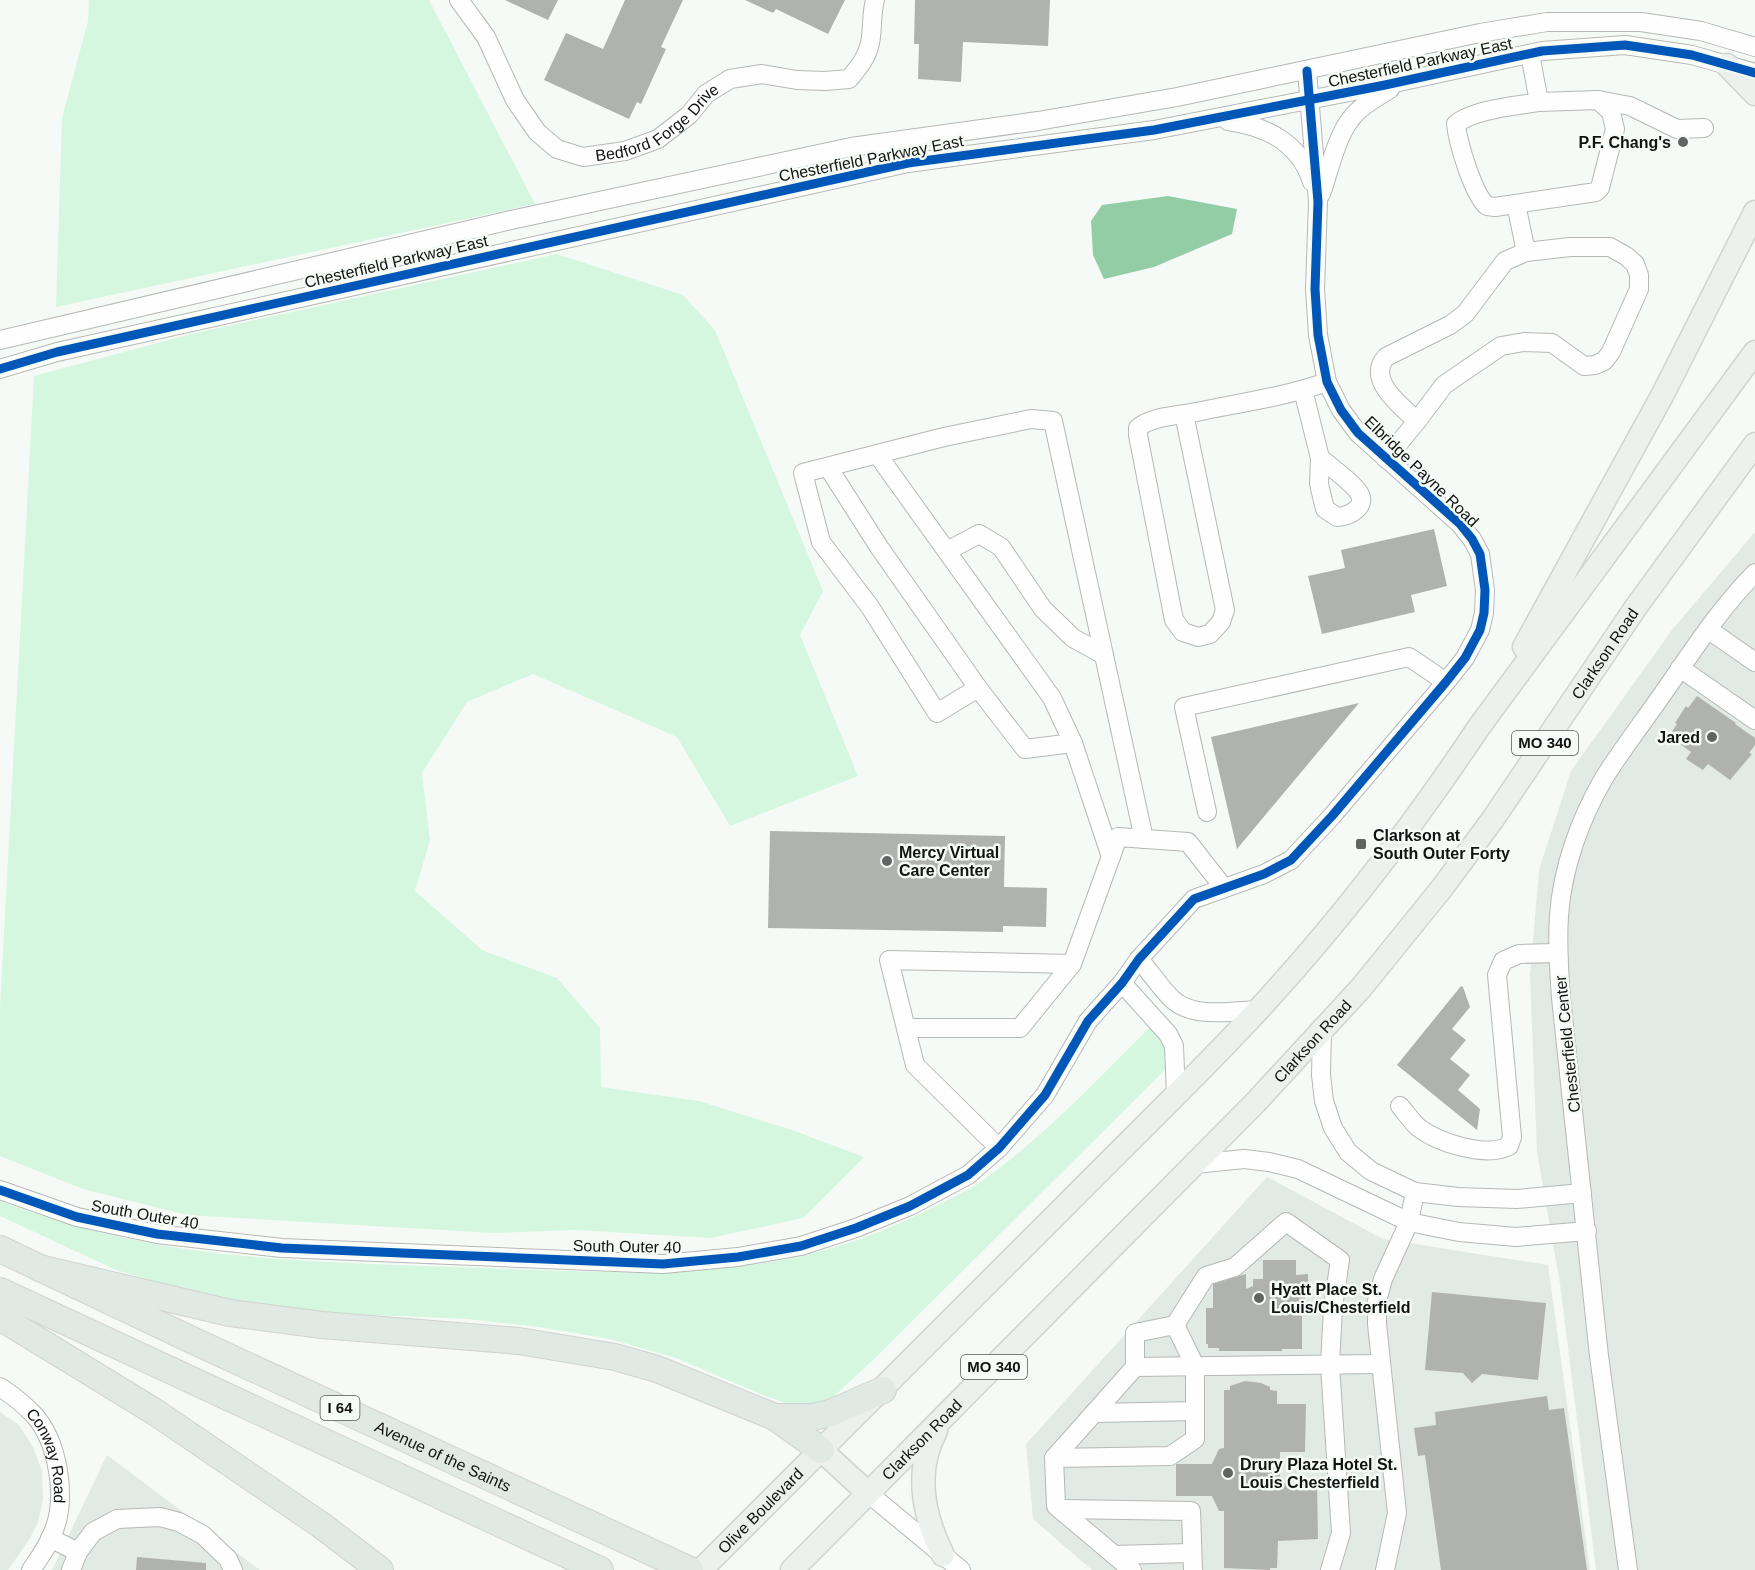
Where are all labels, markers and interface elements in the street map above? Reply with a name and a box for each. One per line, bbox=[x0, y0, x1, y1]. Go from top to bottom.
street label: Chesterfield Parkway East bbox=[1327, 35, 1514, 90]
street label: Bedford Forge Drive bbox=[594, 80, 722, 164]
street label: Chesterfield Parkway East bbox=[777, 132, 965, 185]
place label: P.F. Chang's bbox=[1579, 134, 1671, 151]
marker: P.F. Chang's bbox=[1676, 135, 1690, 149]
street label: Chesterfield Parkway East bbox=[303, 232, 490, 291]
street label: Elbridge Payne Road bbox=[1361, 413, 1482, 530]
street label: Clarkson Road bbox=[1568, 605, 1642, 703]
place label: Jared bbox=[1657, 729, 1700, 746]
marker: Jared bbox=[1705, 730, 1719, 744]
road number: MO 340 bbox=[1512, 731, 1578, 755]
place label: Clarkson at South Outer Forty bbox=[1373, 827, 1510, 862]
marker: Clarkson at South Outer Forty bbox=[1354, 837, 1368, 851]
place label: Mercy Virtual Care Center bbox=[899, 844, 999, 879]
marker: Mercy Virtual Care Center bbox=[880, 854, 894, 868]
street label: Chesterfield Center bbox=[1552, 974, 1583, 1113]
street label: Clarkson Road bbox=[1270, 997, 1355, 1086]
street label: South Outer 40 bbox=[90, 1197, 200, 1232]
street label: South Outer 40 bbox=[573, 1237, 681, 1256]
place label: Hyatt Place St. Louis/Chesterfield bbox=[1271, 1281, 1411, 1316]
marker: Hyatt Place St. Louis/Chesterfield bbox=[1252, 1291, 1266, 1305]
road number: MO 340 bbox=[961, 1355, 1027, 1379]
road number: I 64 bbox=[320, 1396, 360, 1420]
street label: Clarkson Road bbox=[879, 1396, 965, 1483]
street label: Conway Road bbox=[23, 1405, 68, 1504]
street label: Avenue of the Saints bbox=[372, 1418, 513, 1495]
place label: Drury Plaza Hotel St. Louis Chesterfield bbox=[1240, 1456, 1397, 1491]
street label: Olive Boulevard bbox=[715, 1465, 806, 1557]
marker: Drury Plaza Hotel St. Louis Chesterfield bbox=[1221, 1466, 1235, 1480]

